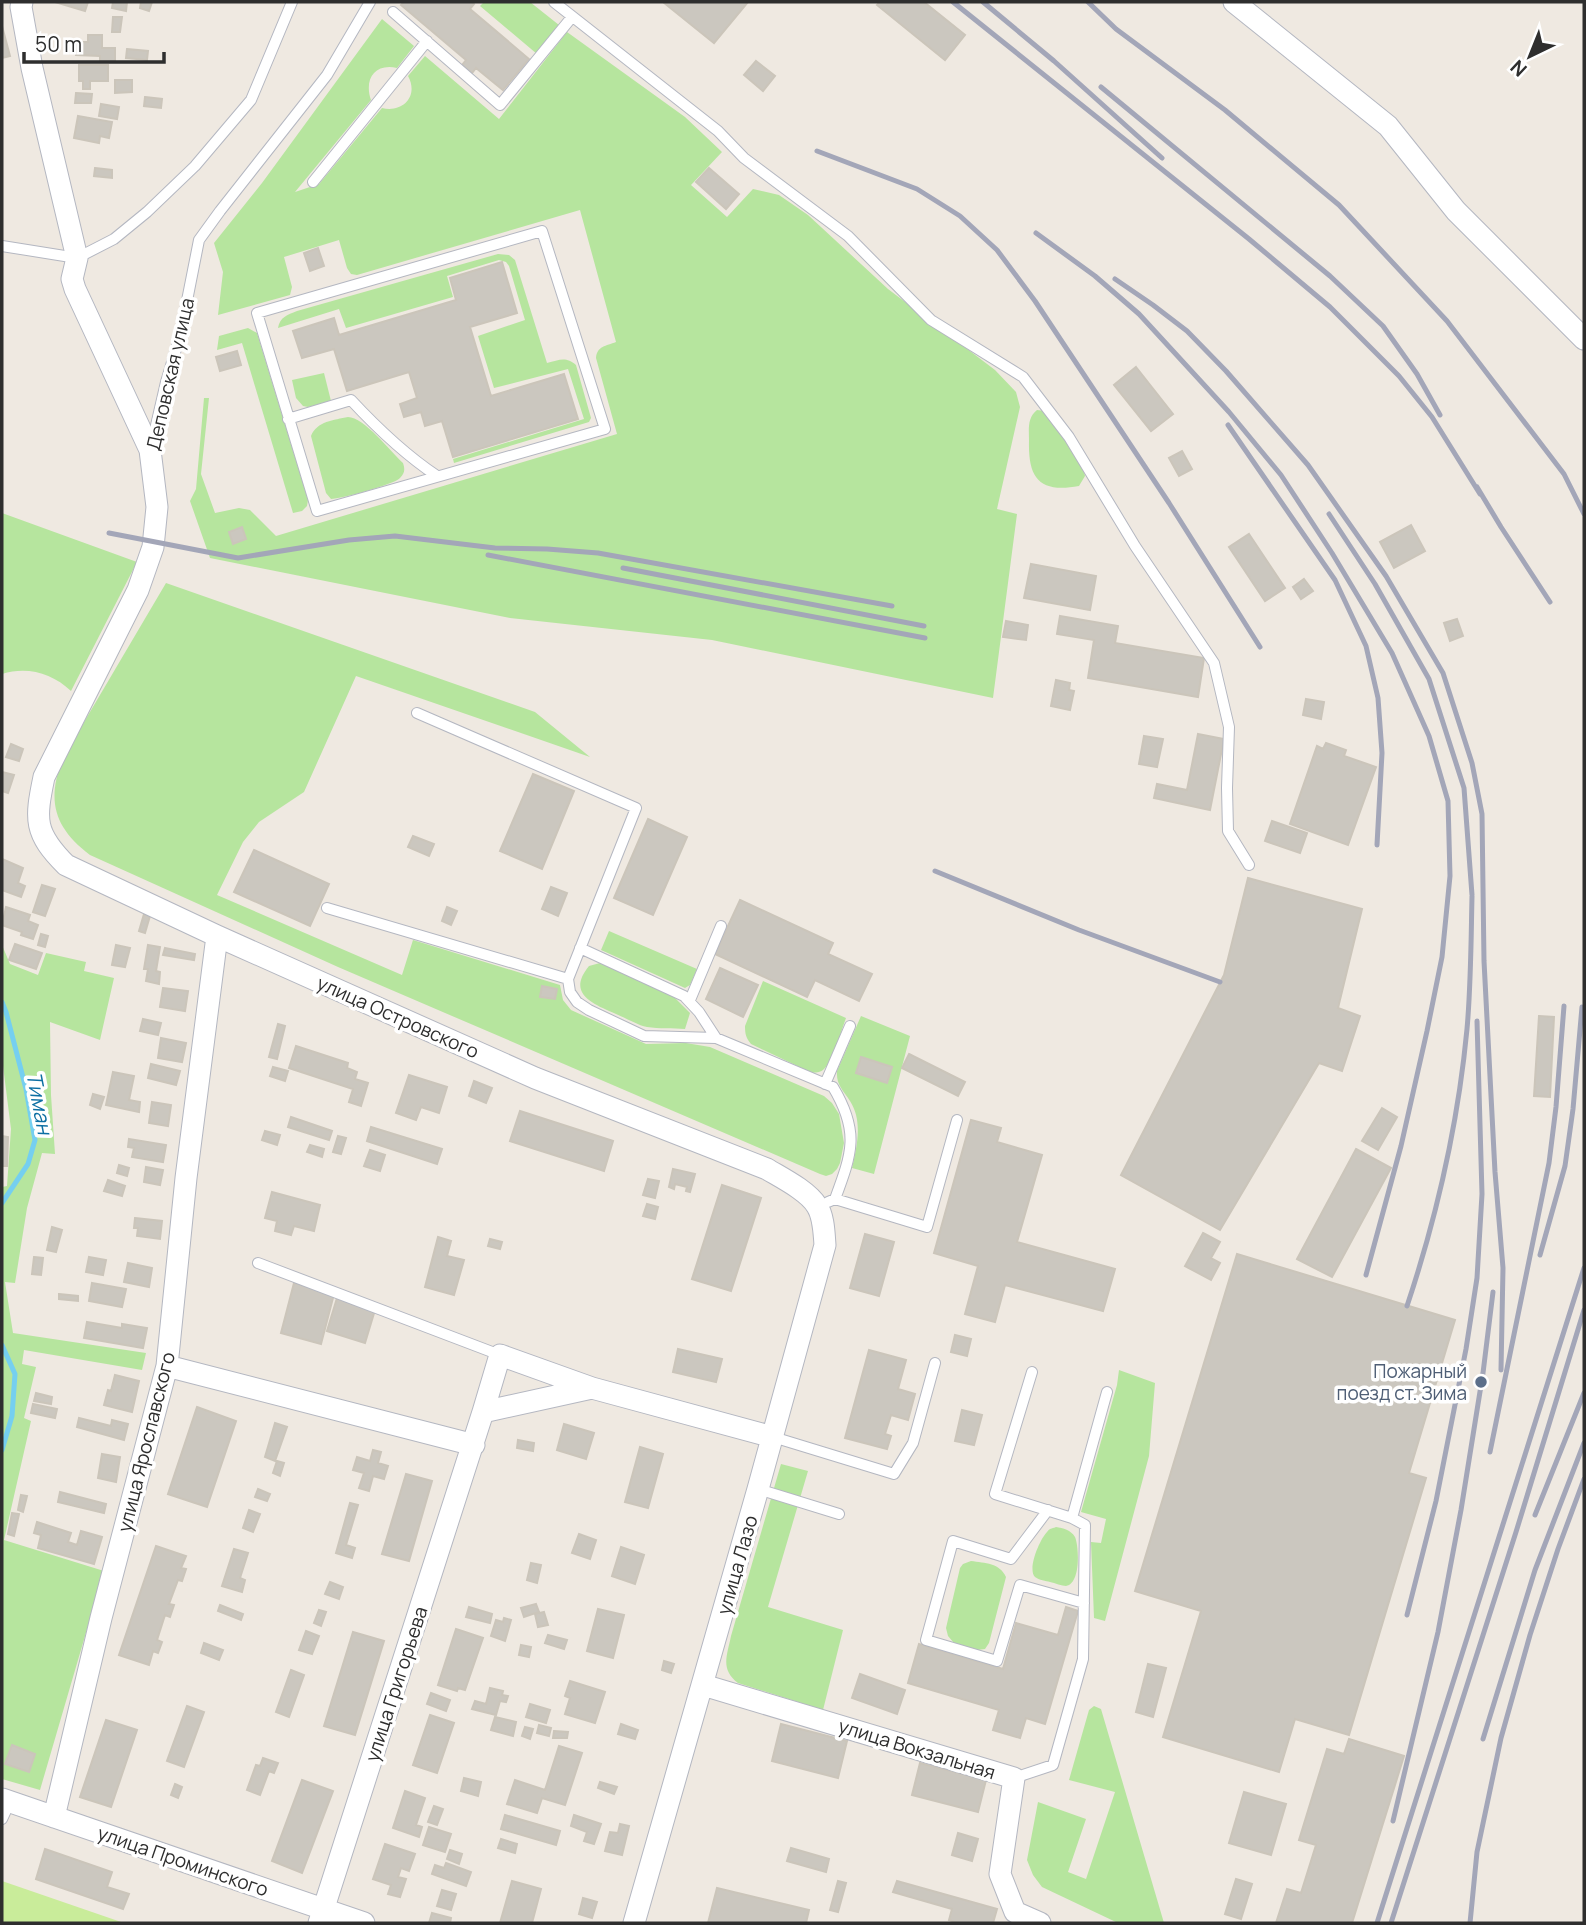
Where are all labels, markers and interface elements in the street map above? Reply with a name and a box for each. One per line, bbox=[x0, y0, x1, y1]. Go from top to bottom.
scale bar bbox=[24, 21, 164, 65]
north arrow bbox=[1495, 21, 1565, 91]
text: 50 m bbox=[35, 30, 82, 58]
text: N bbox=[1505, 54, 1532, 83]
street label: Деповская улица bbox=[140, 295, 200, 453]
street label: улица Островского bbox=[313, 970, 483, 1064]
water label: Тиман bbox=[20, 1069, 60, 1138]
street label: улица Ярославского bbox=[111, 1349, 181, 1535]
place label: Пожарный поезд ст. Зима bbox=[1337, 1358, 1467, 1406]
marker: Пожарный поезд ст. Зима bbox=[1473, 1374, 1489, 1390]
street label: улица Лазо bbox=[710, 1512, 764, 1618]
street label: улица Григорьева bbox=[359, 1603, 433, 1765]
street label: улица Вокзальная bbox=[835, 1713, 999, 1785]
street label: улица Проминского bbox=[94, 1820, 272, 1902]

